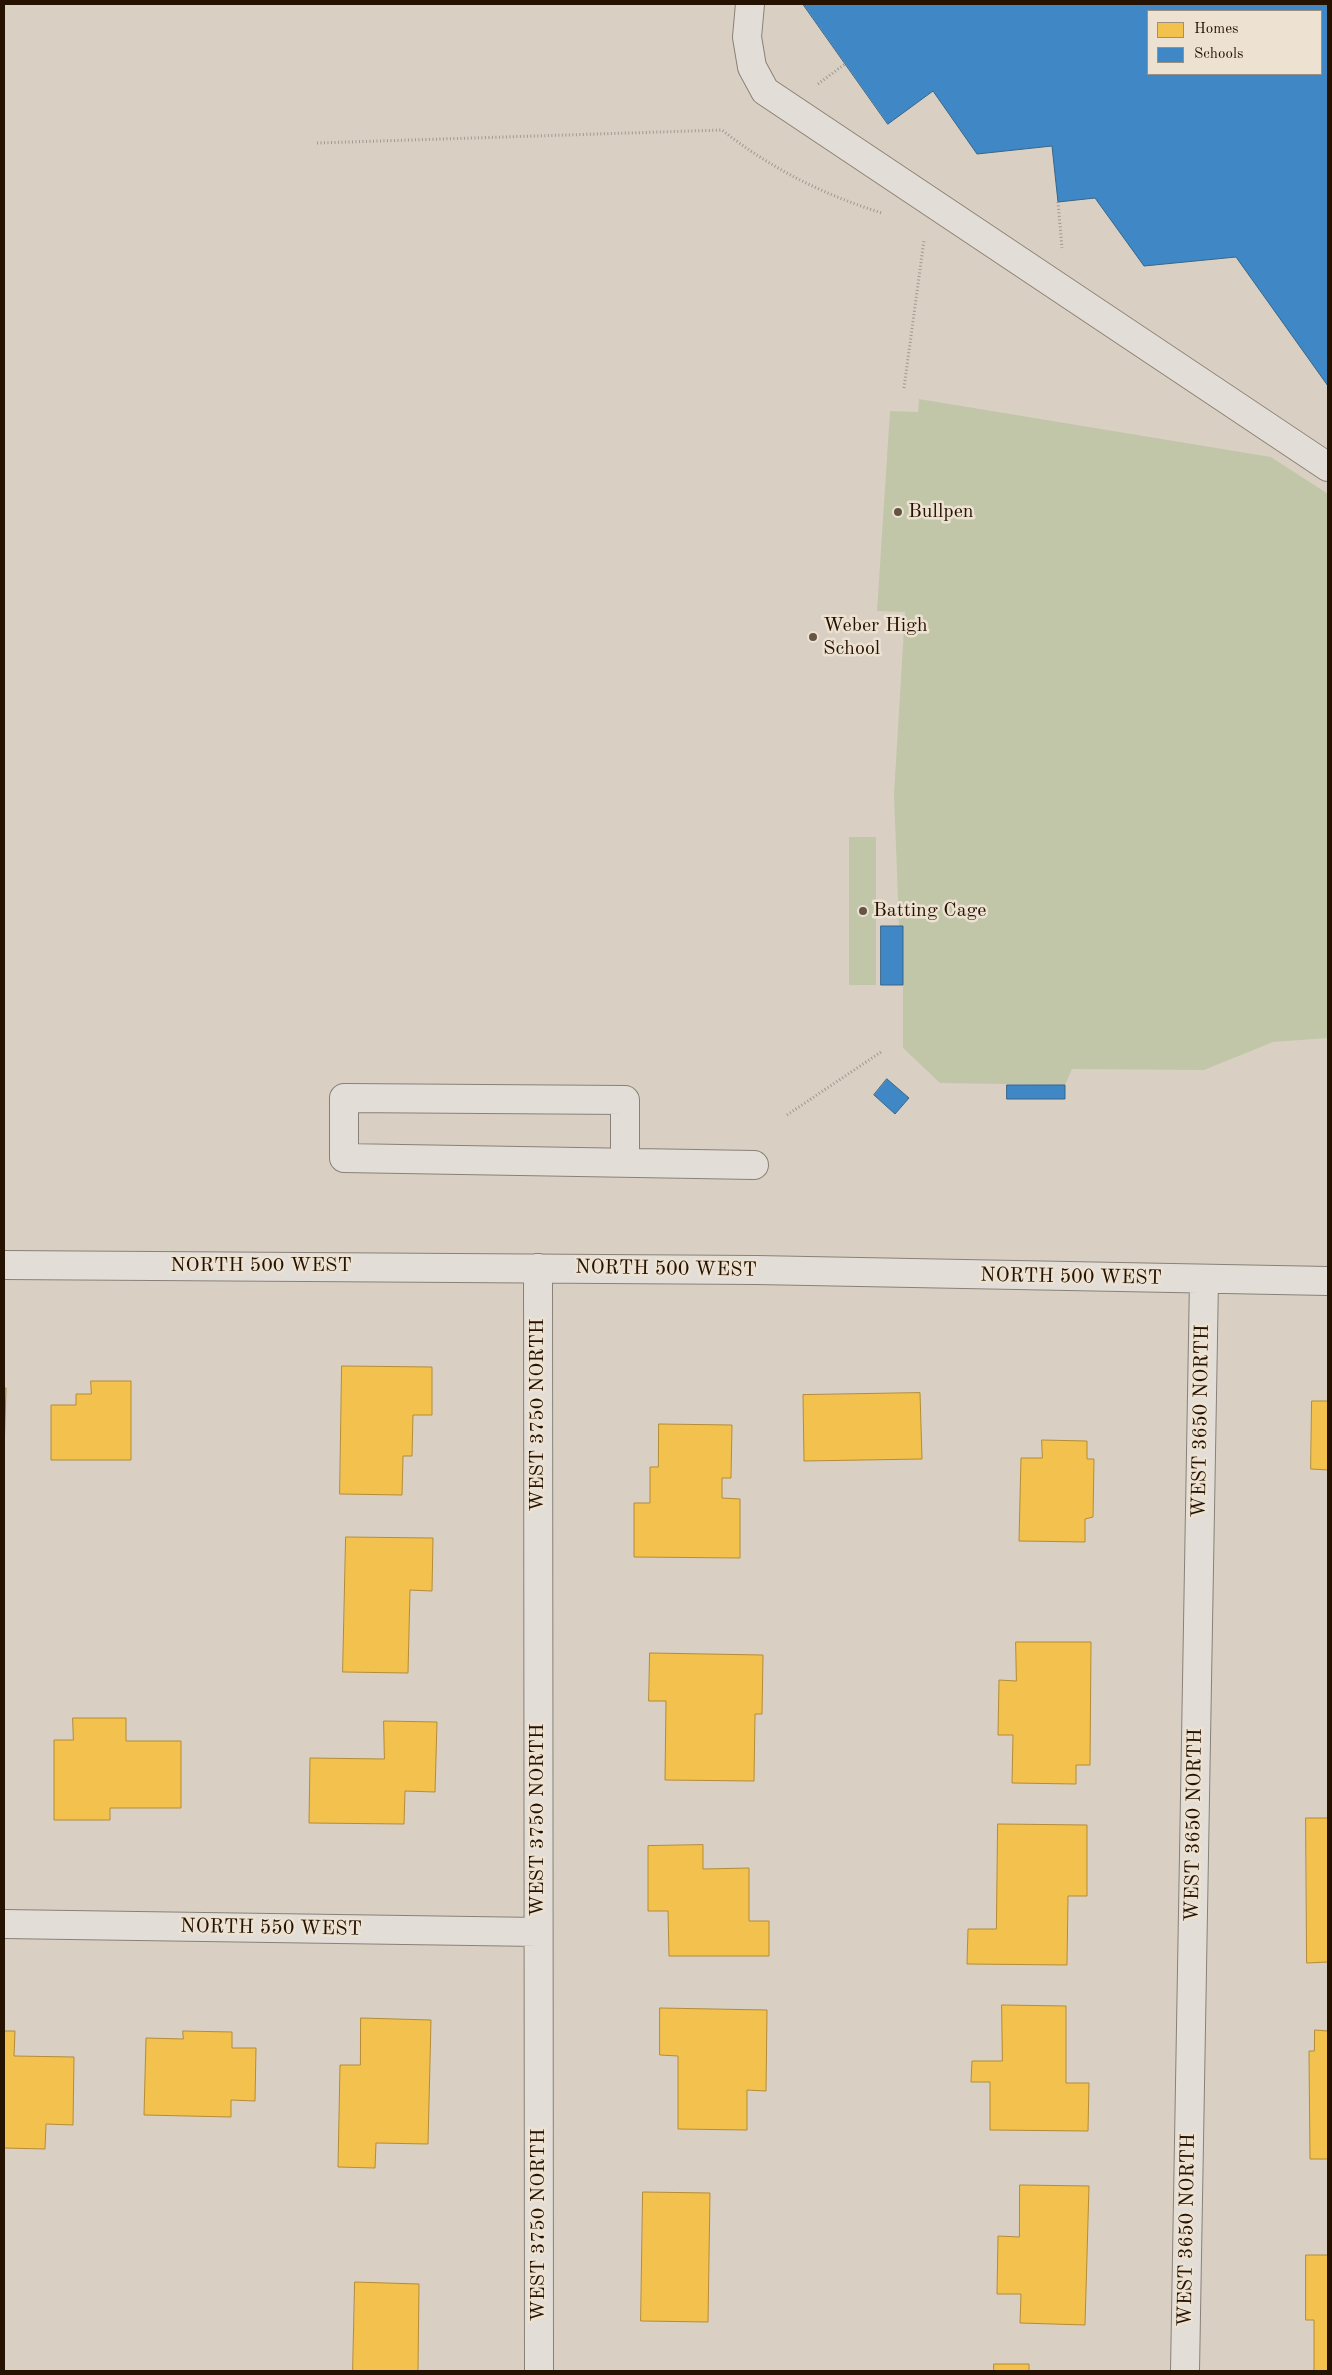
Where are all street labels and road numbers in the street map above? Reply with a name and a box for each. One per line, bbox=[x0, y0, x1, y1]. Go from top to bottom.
street label: NORTH 500 WEST bbox=[170, 1254, 352, 1278]
street label: NORTH 500 WEST bbox=[575, 1255, 757, 1283]
street label: NORTH 500 WEST bbox=[980, 1263, 1162, 1291]
street label: WEST 3750 NORTH bbox=[526, 1318, 550, 1512]
street label: WEST 3650 NORTH bbox=[1187, 1324, 1215, 1518]
street label: WEST 3750 NORTH bbox=[526, 1723, 550, 1917]
street label: WEST 3650 NORTH bbox=[1180, 1728, 1208, 1922]
street label: NORTH 550 WEST bbox=[180, 1914, 362, 1942]
street label: WEST 3750 NORTH bbox=[527, 2128, 551, 2322]
street label: WEST 3650 NORTH bbox=[1173, 2133, 1201, 2327]

